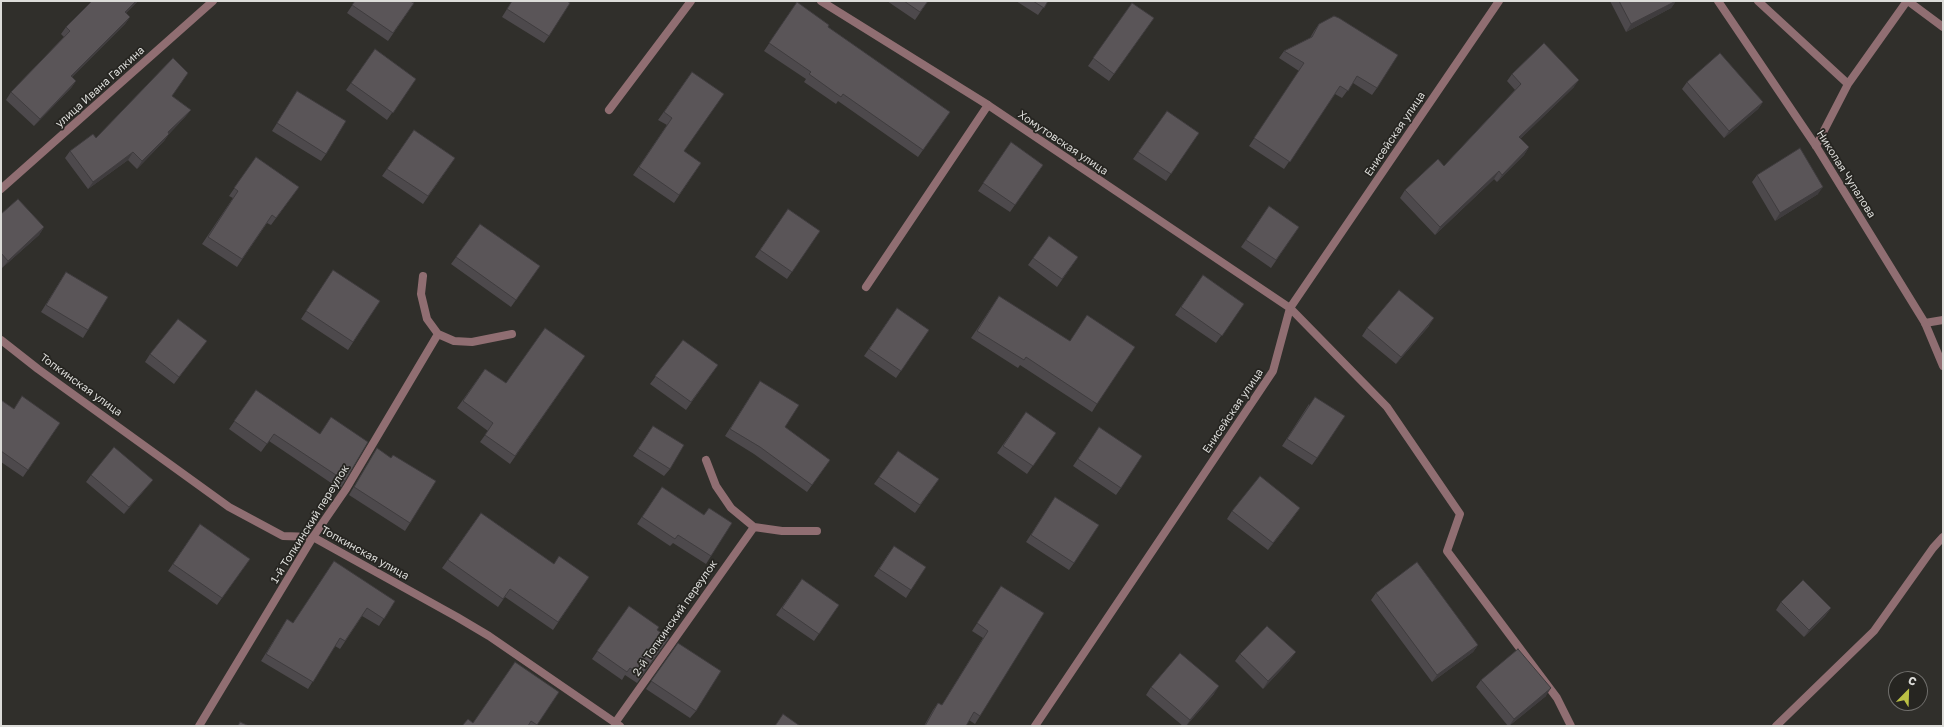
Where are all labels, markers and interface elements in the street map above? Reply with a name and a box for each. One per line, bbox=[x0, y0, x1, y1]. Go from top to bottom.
street label: улица Ивана Галкина bbox=[53, 44, 147, 130]
street label: Енисейская улица bbox=[1362, 89, 1428, 179]
street label: Хомутовская улица bbox=[1015, 108, 1111, 178]
street label: Николая Чупалова bbox=[1814, 128, 1878, 220]
street label: Топкинская улица bbox=[37, 351, 125, 419]
street label: Енисейская улица bbox=[1200, 366, 1266, 456]
street label: 1-й Топкинский переулок bbox=[268, 462, 352, 586]
street label: Топкинская улица bbox=[319, 523, 411, 583]
street label: 2-й Топкинский переулок bbox=[630, 557, 720, 679]
north arrow bbox=[1888, 671, 1928, 711]
text: С bbox=[1906, 673, 1919, 688]

